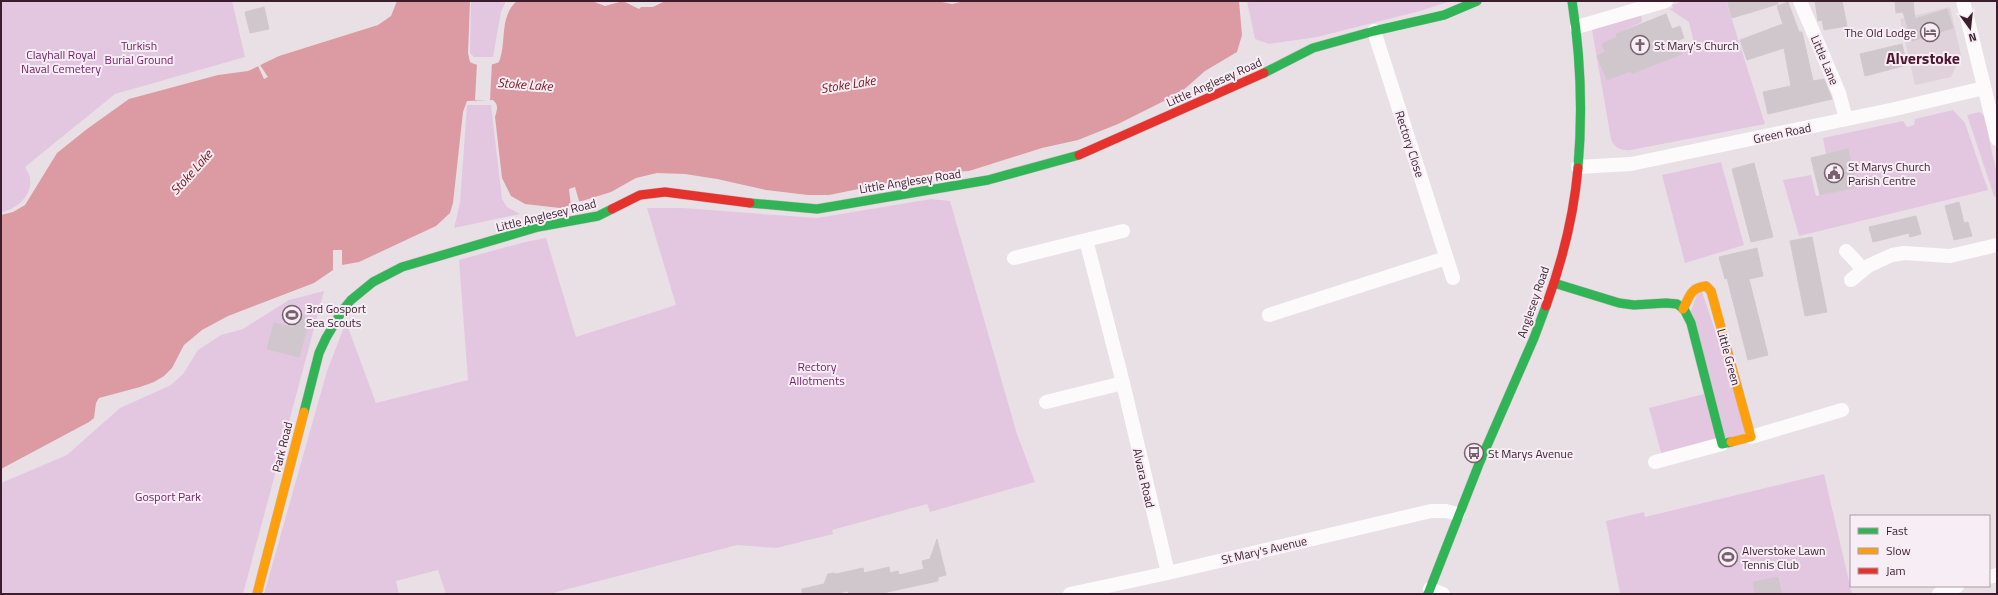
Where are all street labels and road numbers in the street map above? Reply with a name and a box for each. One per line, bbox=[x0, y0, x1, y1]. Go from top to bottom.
street label: Little Lane bbox=[1806, 32, 1844, 88]
street label: Little Anglesey Road bbox=[1163, 52, 1265, 112]
street label: Rectory Close bbox=[1390, 108, 1430, 180]
street label: Green Road bbox=[1751, 118, 1813, 148]
street label: Little Anglesey Road bbox=[858, 164, 962, 198]
street label: Little Anglesey Road bbox=[494, 193, 598, 237]
street label: Anglesey Road bbox=[1512, 264, 1554, 340]
street label: Little Green bbox=[1712, 326, 1746, 388]
street label: Park Road bbox=[267, 420, 297, 474]
street label: Alvara Road bbox=[1128, 446, 1160, 510]
street label: St Mary's Avenue bbox=[1219, 531, 1309, 569]

